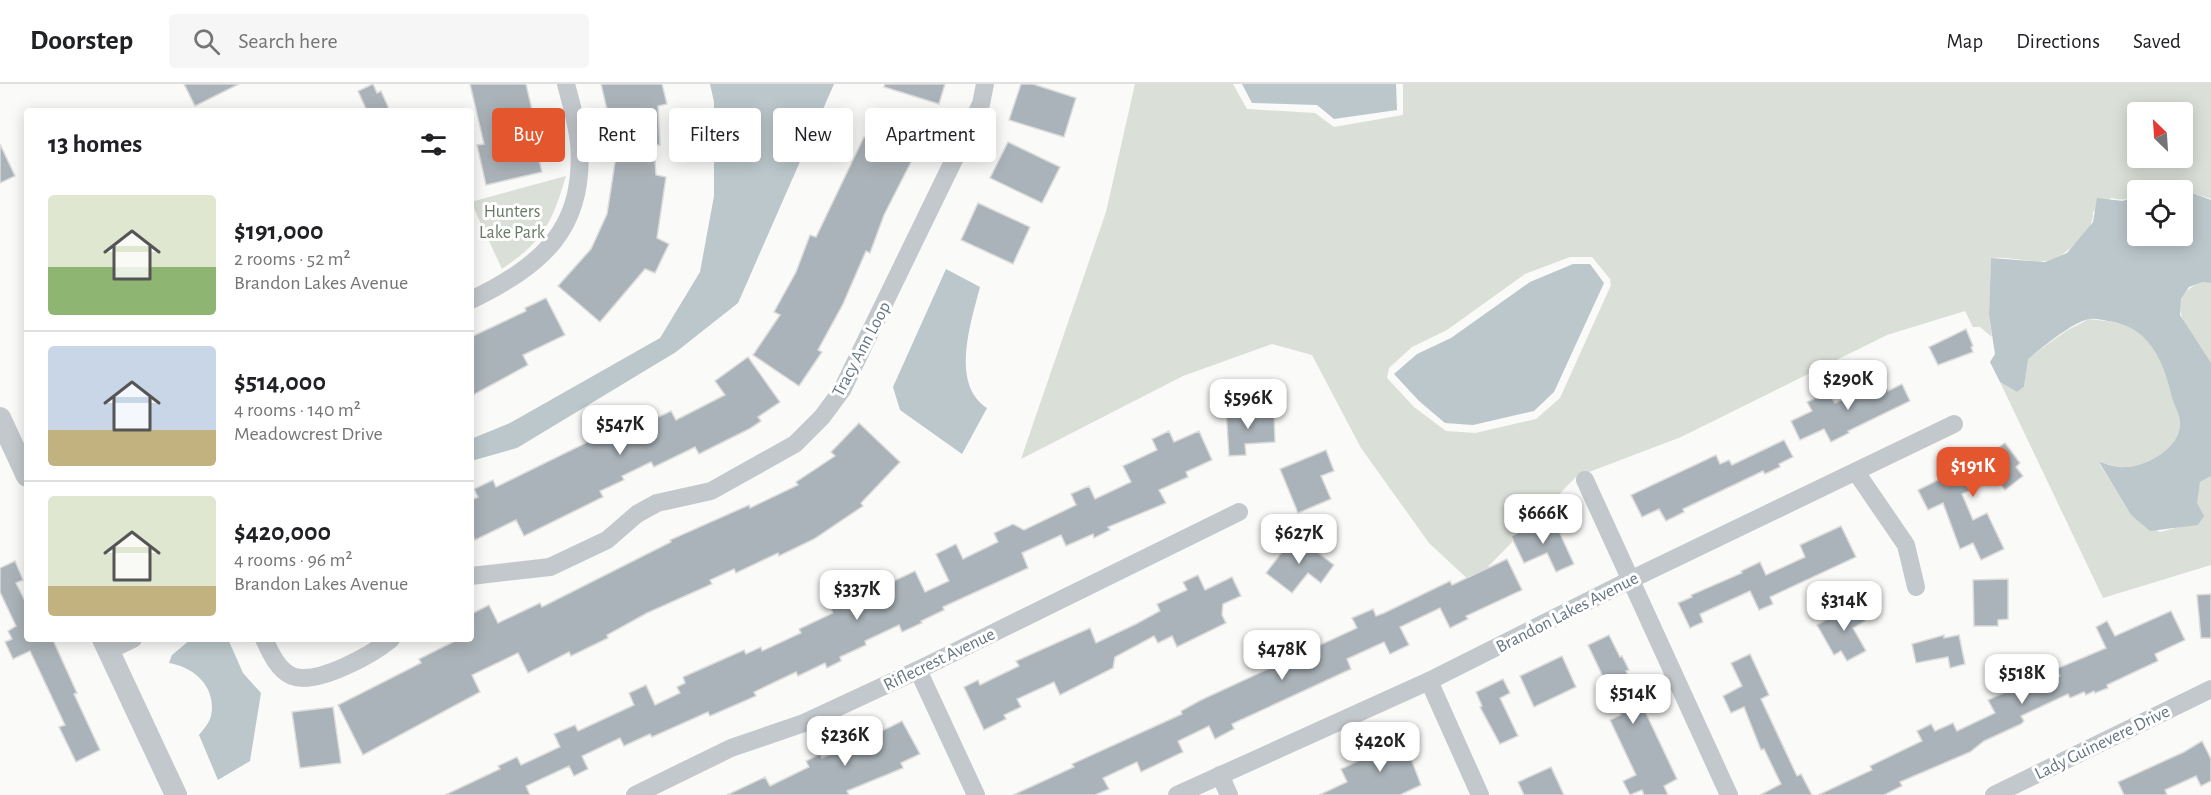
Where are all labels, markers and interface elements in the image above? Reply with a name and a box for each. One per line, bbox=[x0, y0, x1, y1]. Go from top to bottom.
search box bbox=[169, 14, 589, 68]
icon: search bbox=[190, 25, 223, 58]
text: Doorstep bbox=[30, 27, 133, 55]
text: Search here bbox=[238, 30, 338, 52]
text: Map bbox=[1947, 31, 1983, 52]
text: Directions bbox=[2016, 31, 2100, 52]
text: Saved bbox=[2133, 31, 2181, 52]
north arrow bbox=[2127, 102, 2193, 168]
map controls bbox=[2127, 102, 2193, 246]
chip: Buy bbox=[492, 108, 565, 162]
chip: Rent bbox=[577, 108, 657, 162]
chip: Filters bbox=[669, 108, 761, 162]
chip: New bbox=[773, 108, 853, 162]
chip: Apartment bbox=[865, 108, 996, 162]
icon: filters bbox=[417, 128, 450, 161]
text: 13 homes bbox=[48, 131, 142, 157]
button: locate bbox=[2127, 180, 2193, 246]
park label: Hunters Lake Park bbox=[479, 203, 546, 242]
text: $191,000 bbox=[234, 218, 324, 244]
icon: home bbox=[96, 219, 168, 291]
text: 2 rooms · 52 m² bbox=[234, 249, 351, 269]
text: Brandon Lakes Avenue bbox=[234, 273, 408, 293]
street label: Tracy Ann Loop bbox=[829, 299, 894, 400]
pin: $290K bbox=[1806, 360, 1890, 411]
text: $514,000 bbox=[234, 369, 326, 395]
text: $290K bbox=[1823, 369, 1873, 389]
icon: home bbox=[96, 370, 168, 442]
pin: $596K bbox=[1206, 379, 1290, 430]
text: $596K bbox=[1224, 388, 1272, 408]
text: 4 rooms · 140 m² bbox=[234, 400, 361, 420]
pin: $547K bbox=[578, 405, 662, 456]
text: $547K bbox=[596, 414, 644, 434]
text: Meadowcrest Drive bbox=[234, 424, 383, 444]
pin: $191K bbox=[1931, 447, 2015, 498]
text: $191K bbox=[1951, 456, 1995, 476]
pin: $666K bbox=[1501, 494, 1585, 545]
text: $666K bbox=[1518, 503, 1568, 523]
pin: $627K bbox=[1257, 514, 1341, 565]
text: $420,000 bbox=[234, 519, 331, 545]
icon: home bbox=[96, 520, 168, 592]
text: $627K bbox=[1275, 523, 1323, 543]
text: 4 rooms · 96 m² bbox=[234, 550, 352, 570]
street label: Brandon Lakes Avenue bbox=[1493, 569, 1641, 657]
pin: $337K bbox=[815, 570, 899, 621]
text: Brandon Lakes Avenue bbox=[234, 574, 408, 594]
text: $337K bbox=[834, 579, 880, 599]
pin: $314K bbox=[1802, 581, 1886, 632]
text: $314K bbox=[1821, 590, 1867, 610]
street label: Riflecrest Avenue bbox=[881, 625, 998, 695]
pin: $478K bbox=[1240, 630, 1324, 681]
text: $478K bbox=[1257, 639, 1307, 659]
pin: $518K bbox=[1980, 654, 2064, 705]
text: $518K bbox=[1999, 663, 2045, 683]
pin: $514K bbox=[1591, 674, 1675, 725]
text: $514K bbox=[1610, 683, 1656, 703]
street label: Lady Guinevere Drive bbox=[2032, 702, 2173, 783]
pin: $236K bbox=[803, 716, 887, 767]
pin: $420K bbox=[1338, 722, 1422, 773]
text: $236K bbox=[821, 725, 869, 745]
text: $420K bbox=[1355, 731, 1405, 751]

